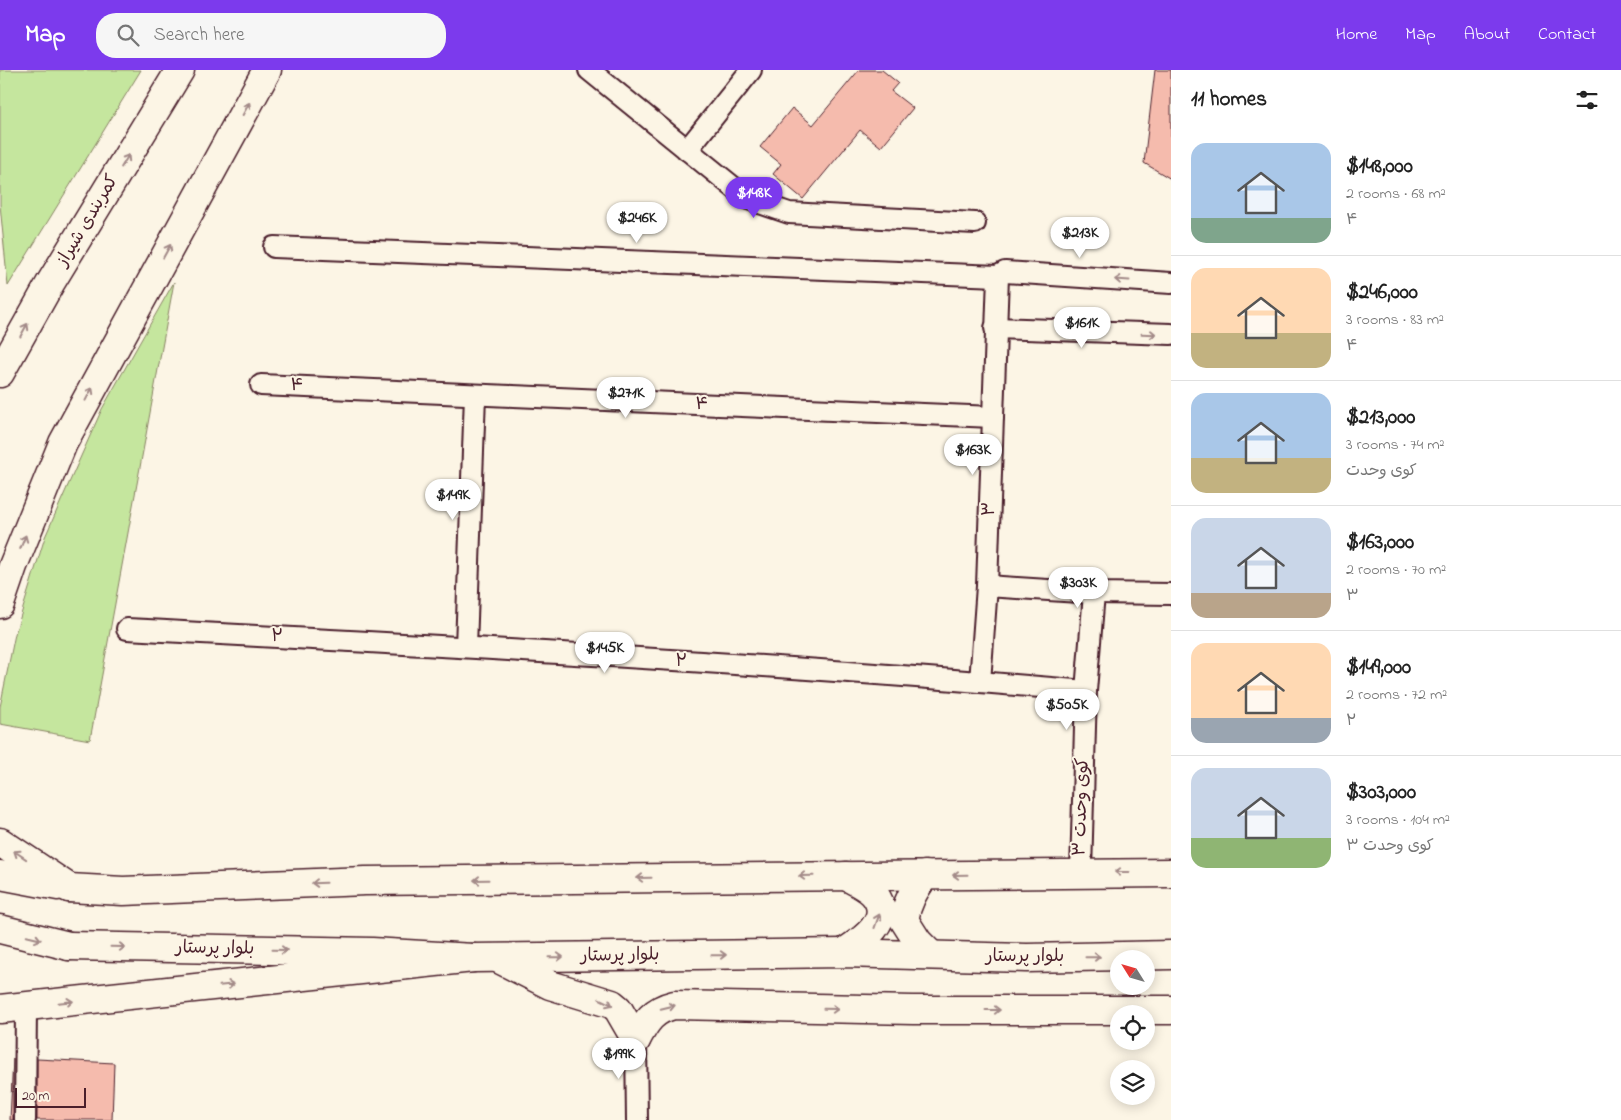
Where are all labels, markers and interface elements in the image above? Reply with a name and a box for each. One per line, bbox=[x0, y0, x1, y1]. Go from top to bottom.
search box bbox=[96, 13, 446, 58]
text: Map bbox=[25, 18, 66, 53]
icon: search bbox=[114, 21, 142, 49]
text: Search here bbox=[154, 22, 245, 49]
text: Home bbox=[1336, 22, 1377, 48]
text: Map bbox=[1405, 22, 1436, 48]
text: About bbox=[1464, 22, 1510, 48]
text: Contact bbox=[1538, 22, 1596, 48]
text: 11 homes bbox=[1191, 85, 1267, 115]
icon: filters bbox=[1573, 86, 1601, 114]
one-way arrow bbox=[242, 102, 251, 117]
text: $148,000 bbox=[1346, 152, 1413, 182]
one-way arrow bbox=[120, 154, 130, 168]
icon: home bbox=[1231, 163, 1291, 223]
street label: کمربندی شیراز bbox=[49, 170, 126, 274]
pin: $148K bbox=[719, 176, 789, 219]
text: $148K bbox=[736, 181, 772, 205]
text: 2 rooms · 68 m² bbox=[1346, 182, 1446, 206]
pin: $246K bbox=[602, 202, 672, 244]
text: $246K bbox=[617, 206, 657, 230]
text: ۴ bbox=[1346, 208, 1358, 232]
pin: $213K bbox=[1045, 216, 1115, 259]
text: $213K bbox=[1061, 221, 1099, 245]
one-way arrow bbox=[163, 244, 172, 259]
one-way arrow bbox=[1115, 275, 1131, 284]
text: $246,000 bbox=[1346, 278, 1418, 308]
icon: home bbox=[1231, 288, 1291, 348]
pin: $161K bbox=[1047, 306, 1117, 349]
text: 3 rooms · 83 m² bbox=[1346, 308, 1444, 332]
text: $161K bbox=[1065, 311, 1099, 335]
one-way arrow bbox=[19, 323, 29, 338]
one-way arrow bbox=[1141, 329, 1157, 338]
text: ۴ bbox=[1346, 334, 1358, 358]
street label: ۴ bbox=[290, 373, 304, 399]
pin: $271K bbox=[591, 376, 661, 419]
text: $271K bbox=[607, 381, 645, 405]
one-way arrow bbox=[84, 386, 94, 401]
street label: ۴ bbox=[695, 392, 709, 418]
text: $213,000 bbox=[1346, 403, 1415, 433]
icon: home bbox=[1231, 413, 1291, 473]
text: 3 rooms · 74 m² bbox=[1346, 433, 1445, 457]
pin: $163K bbox=[938, 434, 1008, 476]
text: $163K bbox=[955, 438, 991, 462]
text: کوی وحدت bbox=[1346, 459, 1417, 483]
pin: $149K bbox=[418, 478, 488, 521]
text: $149K bbox=[436, 483, 470, 507]
street label: ۳ bbox=[977, 501, 1003, 517]
text: $163,000 bbox=[1346, 528, 1414, 558]
one-way arrow bbox=[18, 535, 28, 550]
icon: home bbox=[1231, 538, 1291, 598]
text: 2 rooms · 70 m² bbox=[1346, 558, 1446, 582]
pin: $303K bbox=[1043, 566, 1113, 609]
text: $303K bbox=[1059, 571, 1097, 595]
text: ۳ bbox=[1346, 584, 1359, 608]
street label: ۲ bbox=[270, 624, 284, 650]
pin: $145K bbox=[570, 632, 640, 674]
text: $145K bbox=[586, 636, 624, 660]
street label: ۲ bbox=[674, 649, 688, 675]
text: $149,000 bbox=[1346, 653, 1411, 683]
icon: home bbox=[1231, 663, 1291, 723]
text: 2 rooms · 72 m² bbox=[1346, 683, 1447, 707]
pin: $505K bbox=[1032, 688, 1102, 731]
text: $505K bbox=[1046, 693, 1088, 717]
text: ۲ bbox=[1346, 709, 1357, 733]
street label: کوی وحدت ۳ bbox=[1067, 757, 1097, 857]
text: $303,000 bbox=[1346, 778, 1416, 808]
icon: home bbox=[1231, 788, 1291, 848]
text: 3 rooms · 104 m² bbox=[1346, 808, 1450, 832]
text: کوی وحدت ۳ bbox=[1346, 834, 1434, 858]
one-way arrow bbox=[14, 850, 28, 860]
one-way arrow bbox=[1115, 868, 1131, 877]
one-way arrow bbox=[952, 870, 968, 880]
one-way arrow bbox=[798, 871, 814, 881]
one-way arrow bbox=[636, 873, 652, 883]
one-way arrow bbox=[474, 875, 490, 885]
one-way arrow bbox=[311, 878, 328, 888]
one-way arrow bbox=[873, 914, 882, 929]
one-way arrow bbox=[26, 934, 42, 943]
street label: بلوار پرستار bbox=[173, 935, 255, 963]
one-way arrow bbox=[109, 942, 125, 952]
street label: بلوار پرستار bbox=[578, 942, 660, 970]
street label: بلوار پرستار bbox=[984, 944, 1064, 970]
one-way arrow bbox=[272, 945, 288, 955]
one-way arrow bbox=[710, 950, 727, 960]
north arrow bbox=[1110, 950, 1155, 995]
map controls bbox=[1110, 950, 1155, 1105]
one-way arrow bbox=[548, 952, 564, 962]
one-way arrow bbox=[1084, 952, 1101, 962]
one-way arrow bbox=[219, 980, 235, 990]
one-way arrow bbox=[58, 997, 74, 1007]
one-way arrow bbox=[599, 997, 614, 1007]
one-way arrow bbox=[660, 1002, 676, 1011]
one-way arrow bbox=[822, 1004, 838, 1013]
one-way arrow bbox=[984, 1005, 1001, 1015]
button: locate bbox=[1110, 1005, 1155, 1050]
pin: $199K bbox=[584, 1038, 654, 1080]
text: $199K bbox=[603, 1042, 635, 1066]
button: layers bbox=[1110, 1060, 1155, 1105]
scale bar bbox=[15, 1085, 86, 1108]
text: 20 m bbox=[22, 1086, 49, 1107]

